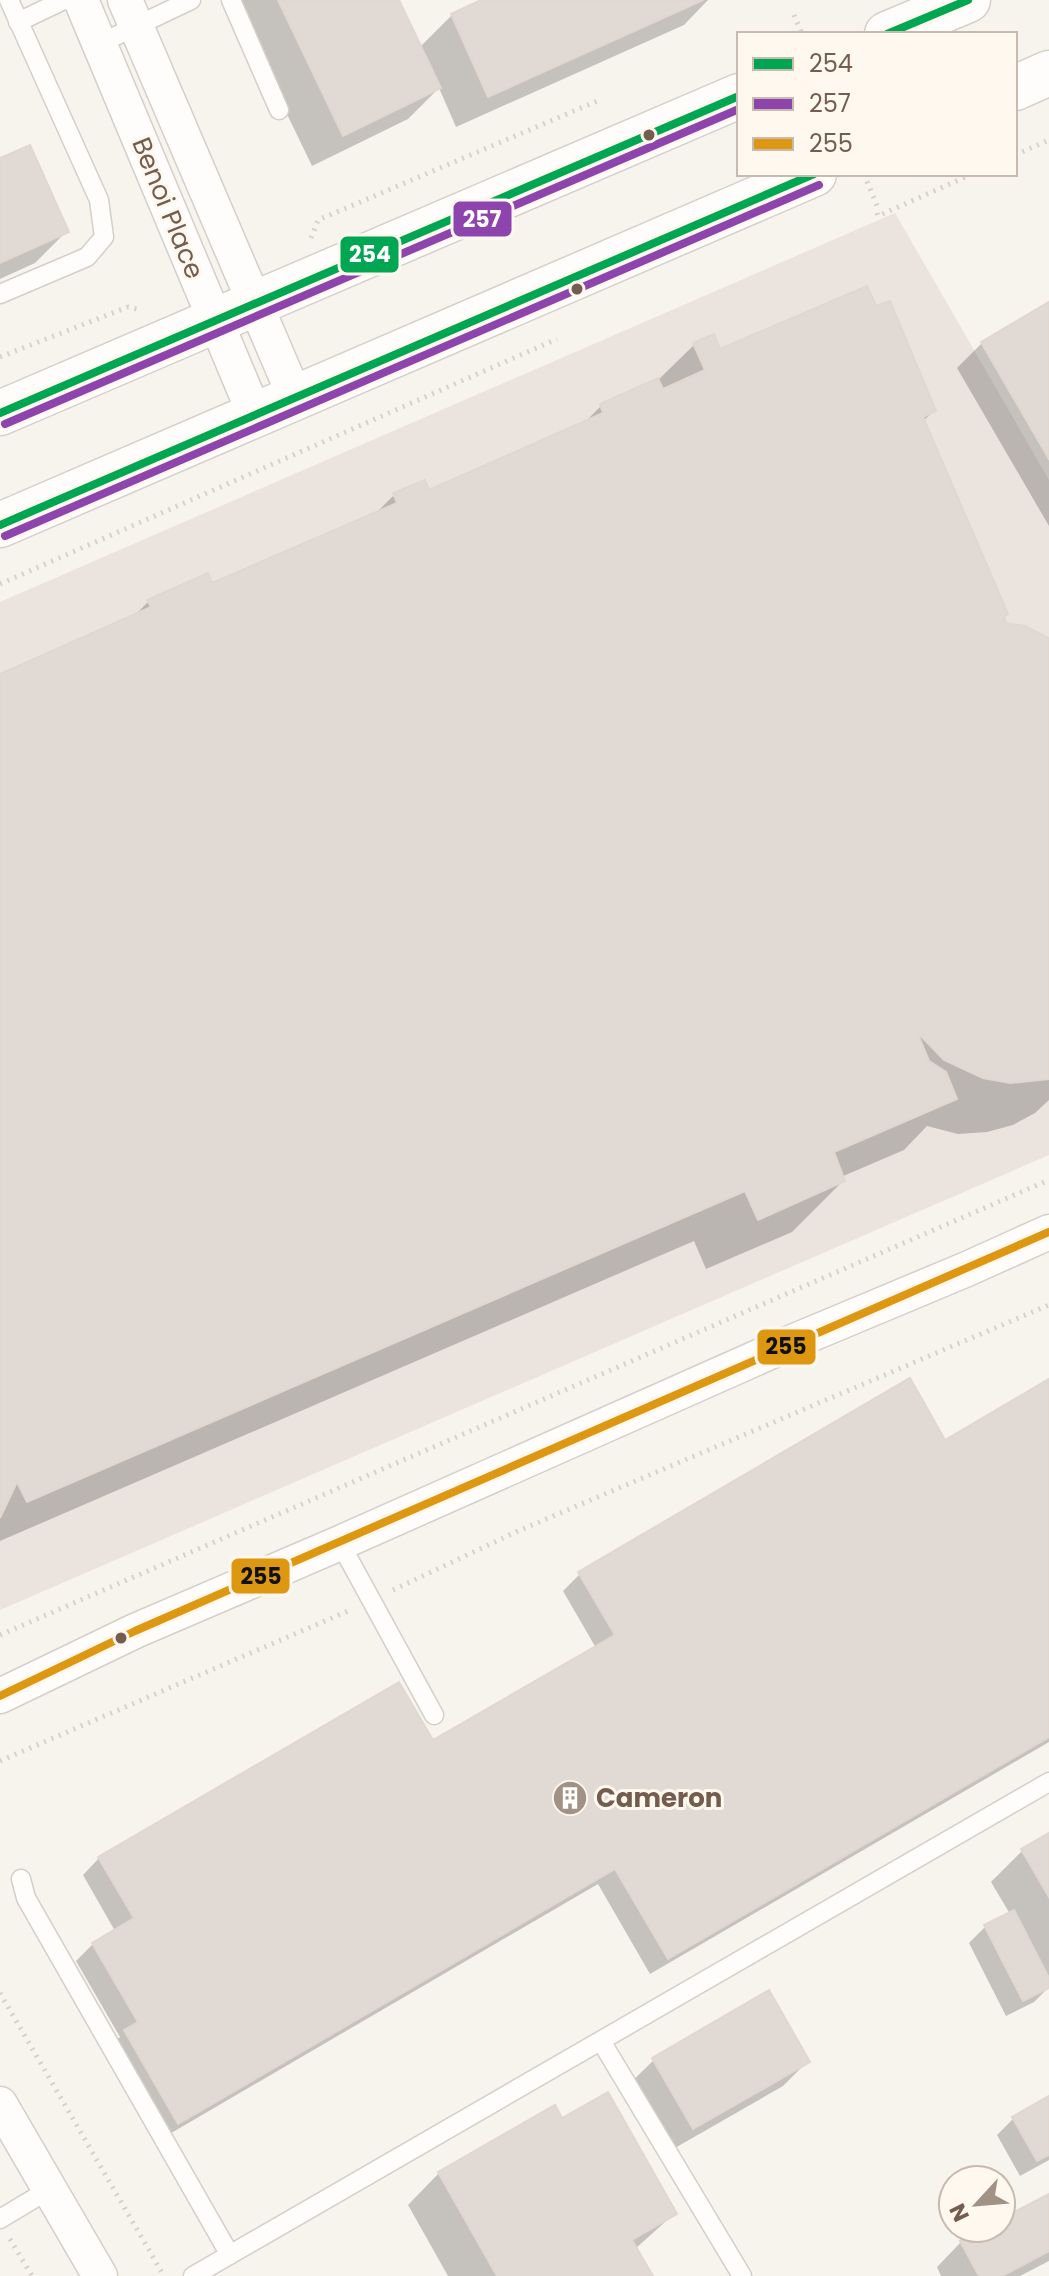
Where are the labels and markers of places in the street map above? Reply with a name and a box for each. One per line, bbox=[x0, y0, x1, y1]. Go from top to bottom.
unlabelled marker bbox=[641, 127, 657, 143]
unlabelled marker bbox=[569, 281, 585, 297]
unlabelled marker bbox=[113, 1630, 129, 1646]
building icon: Cameron bbox=[551, 1779, 589, 1817]
place label: Cameron bbox=[596, 1780, 722, 1816]

